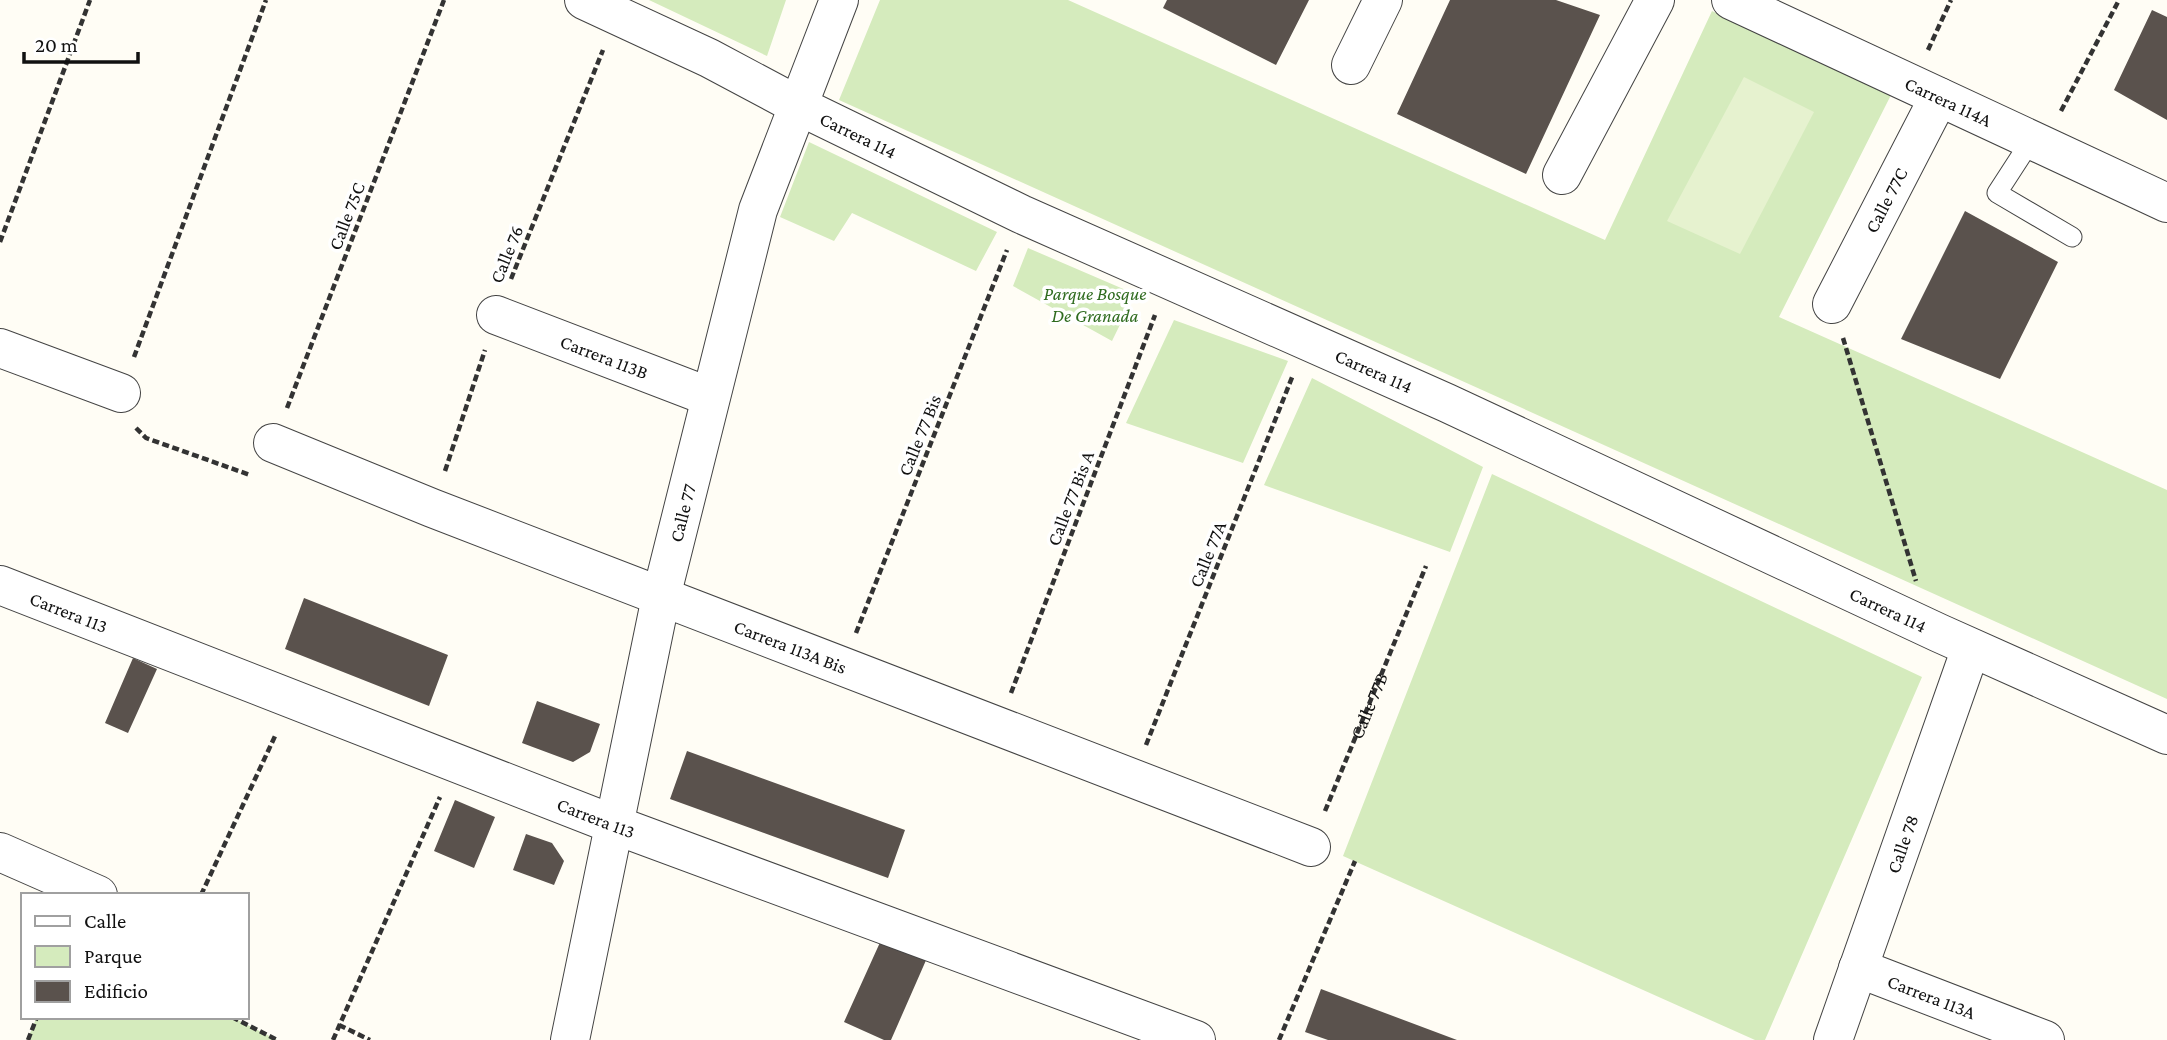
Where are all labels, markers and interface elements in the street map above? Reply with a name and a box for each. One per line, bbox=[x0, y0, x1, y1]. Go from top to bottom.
scale bar bbox=[24, 21, 138, 65]
text: 20 m bbox=[35, 33, 78, 57]
street label: Carrera 114A bbox=[1902, 73, 1995, 131]
street label: Carrera 114 bbox=[817, 108, 900, 163]
street label: Calle 77C bbox=[1861, 164, 1912, 236]
street label: Calle 75C bbox=[324, 179, 369, 253]
street label: Calle 76 bbox=[485, 222, 527, 286]
park label: Parque Bosque De Granada bbox=[1044, 283, 1146, 326]
street label: Carrera 113B bbox=[557, 331, 651, 383]
street label: Carrera 114 bbox=[1332, 345, 1416, 397]
street label: Calle 77 Bis bbox=[894, 392, 945, 479]
street label: Calle 77 Bis A bbox=[1043, 448, 1098, 549]
street label: Calle 77 bbox=[665, 481, 700, 544]
street label: Calle 77A bbox=[1185, 518, 1230, 590]
street label: Carrera 114 bbox=[1846, 583, 1930, 637]
street label: Carrera 113 bbox=[27, 588, 111, 637]
street label: Carrera 113A Bis bbox=[731, 616, 850, 678]
street label: Calle 77B bbox=[1346, 670, 1392, 742]
street label: Carrera 113 bbox=[554, 793, 638, 843]
street label: Calle 78 bbox=[1883, 812, 1923, 876]
legend bbox=[21, 893, 248, 1019]
text: Calle bbox=[84, 909, 126, 933]
text: Parque bbox=[84, 944, 142, 968]
street label: Carrera 113A bbox=[1885, 970, 1979, 1023]
text: Edificio bbox=[84, 979, 148, 1003]

